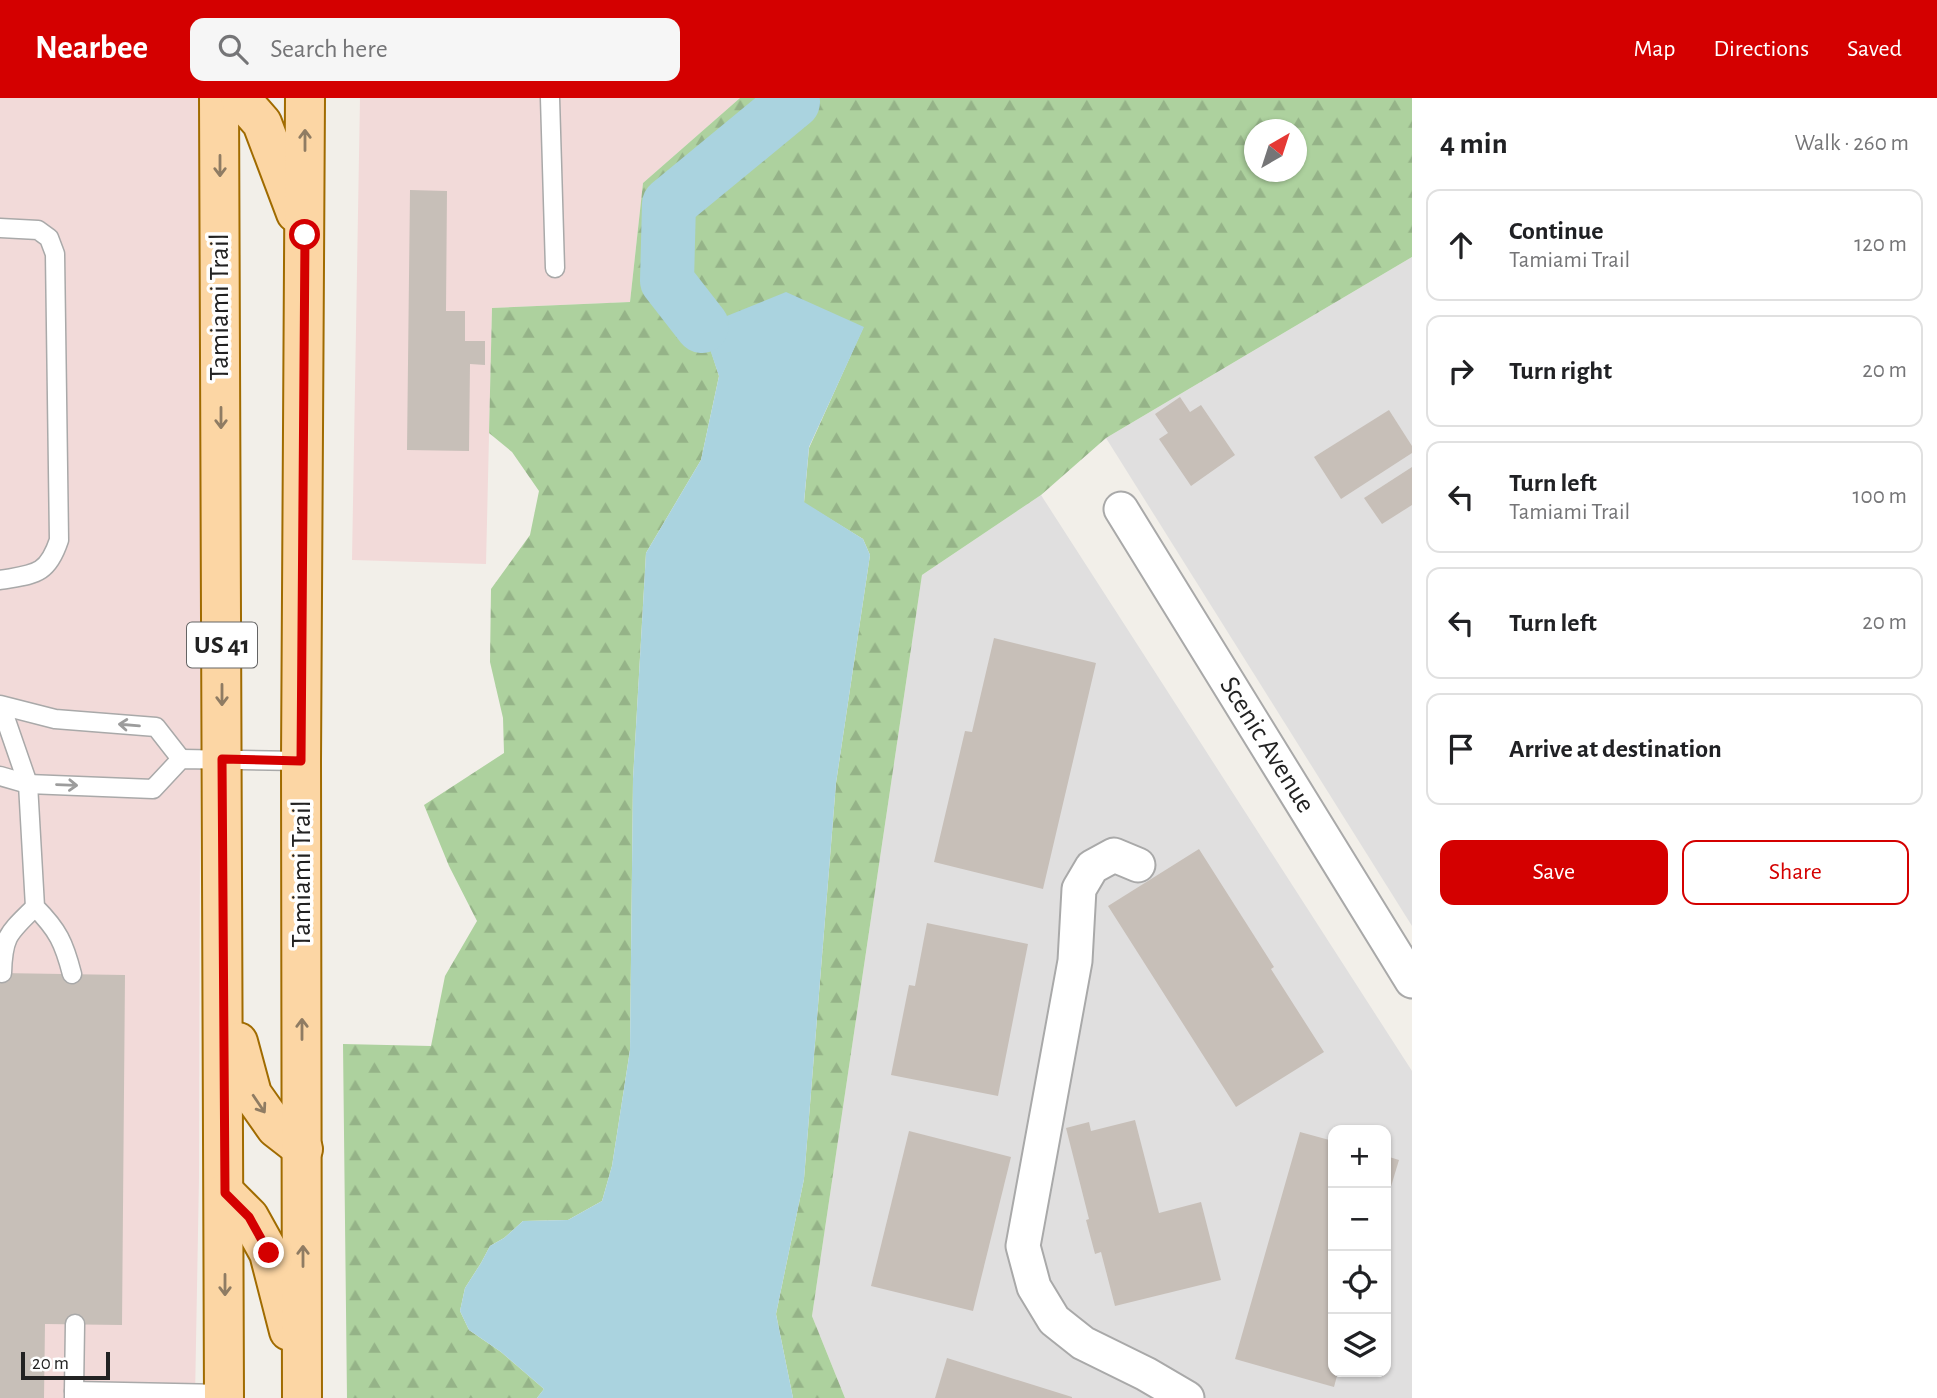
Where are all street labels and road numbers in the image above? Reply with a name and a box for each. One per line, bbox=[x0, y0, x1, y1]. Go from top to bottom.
street label: Tamiami Trail bbox=[206, 233, 234, 381]
road number: US 41 bbox=[187, 622, 257, 667]
street label: Scenic Avenue bbox=[1214, 672, 1320, 818]
street label: Tamiami Trail bbox=[288, 800, 316, 948]

